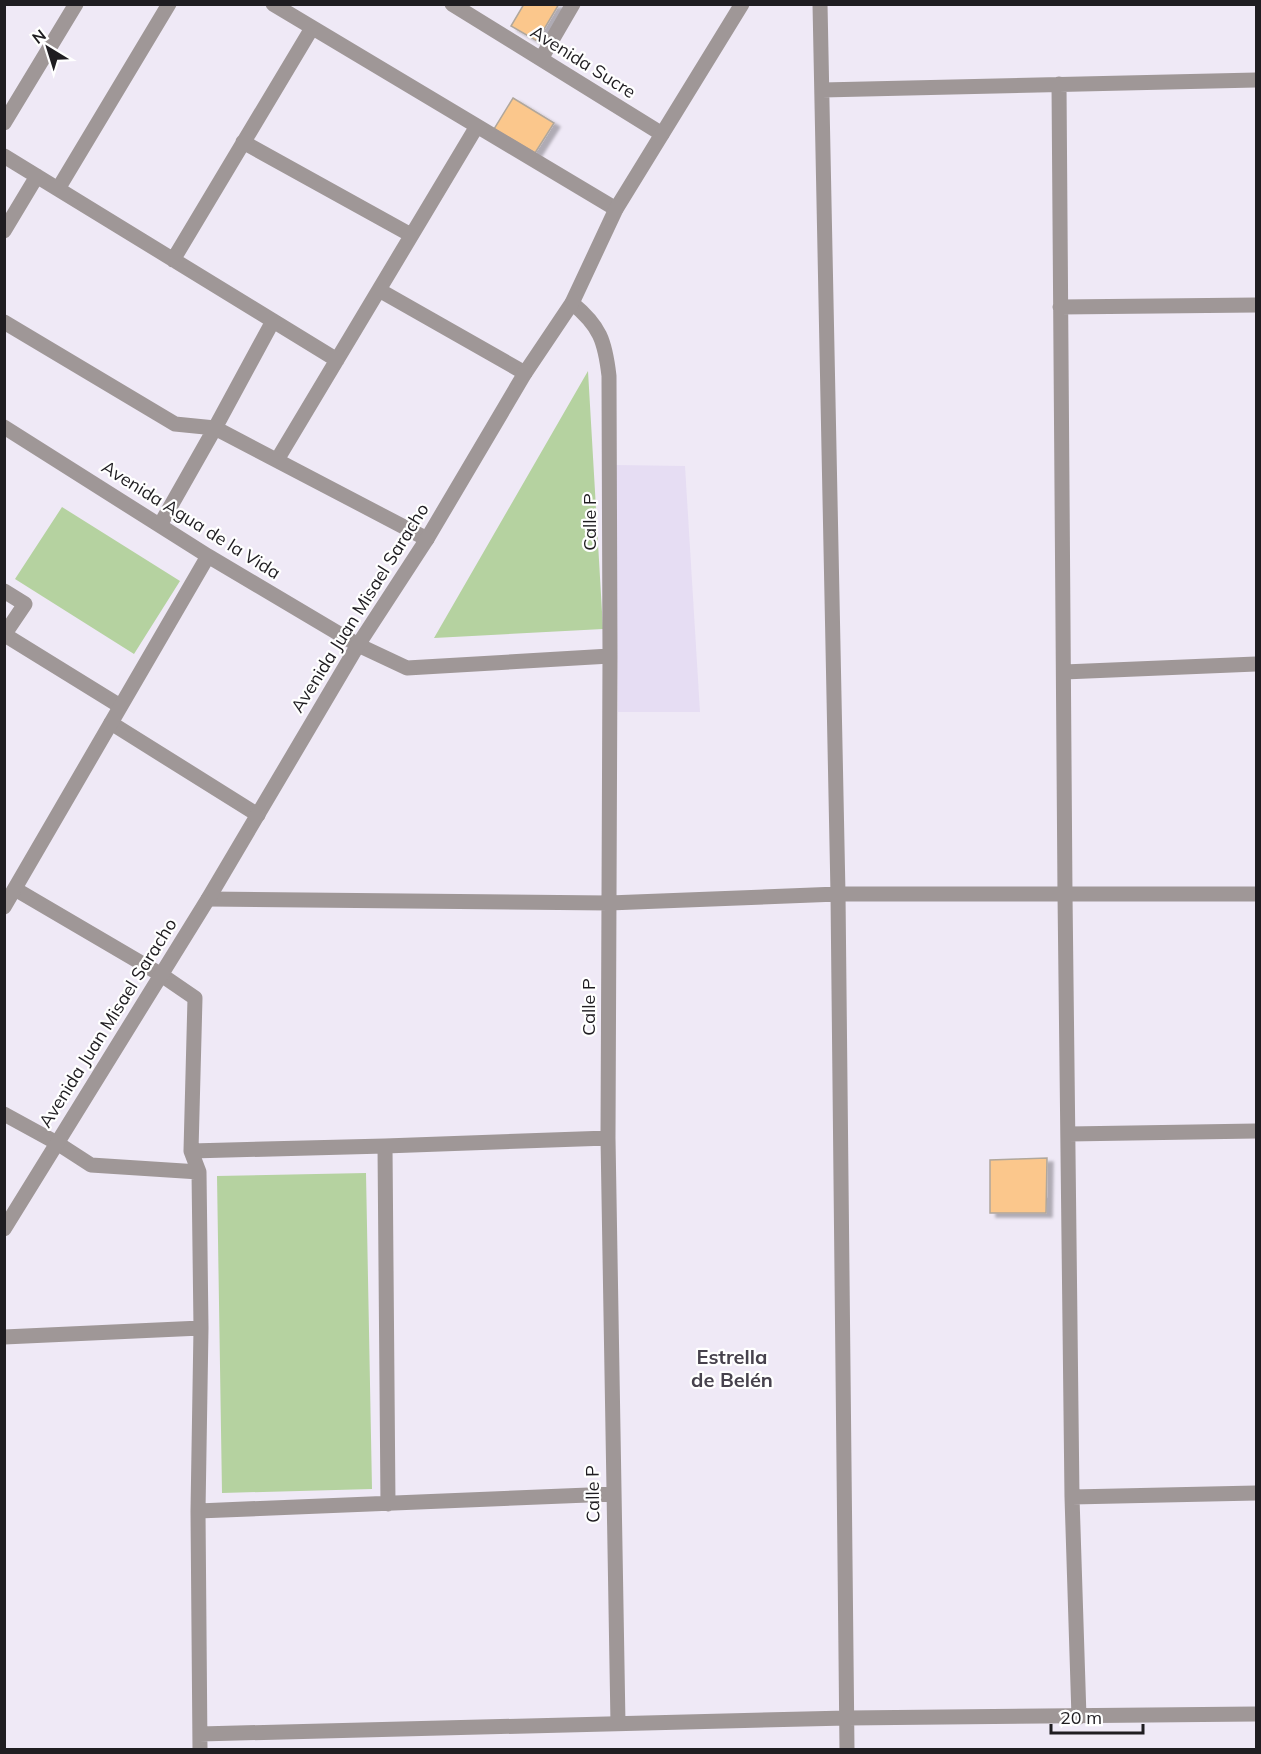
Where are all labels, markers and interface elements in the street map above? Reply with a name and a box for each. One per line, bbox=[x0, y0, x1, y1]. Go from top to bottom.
north arrow bbox=[18, 18, 78, 78]
street label: Avenida Sucre bbox=[526, 20, 640, 103]
text: N bbox=[28, 25, 50, 48]
street label: Avenida Agua de la Vida bbox=[98, 455, 285, 584]
street label: Calle P bbox=[578, 493, 601, 551]
street label: Avenida Juan Misael Saracho bbox=[286, 499, 434, 717]
street label: Avenida Juan Misael Saracho bbox=[34, 914, 182, 1132]
street label: Calle P bbox=[577, 978, 600, 1036]
district label: Estrella de Belén bbox=[691, 1344, 773, 1392]
street label: Calle P bbox=[580, 1465, 605, 1523]
scale bar bbox=[1051, 1697, 1142, 1735]
text: 20 m bbox=[1060, 1706, 1102, 1729]

